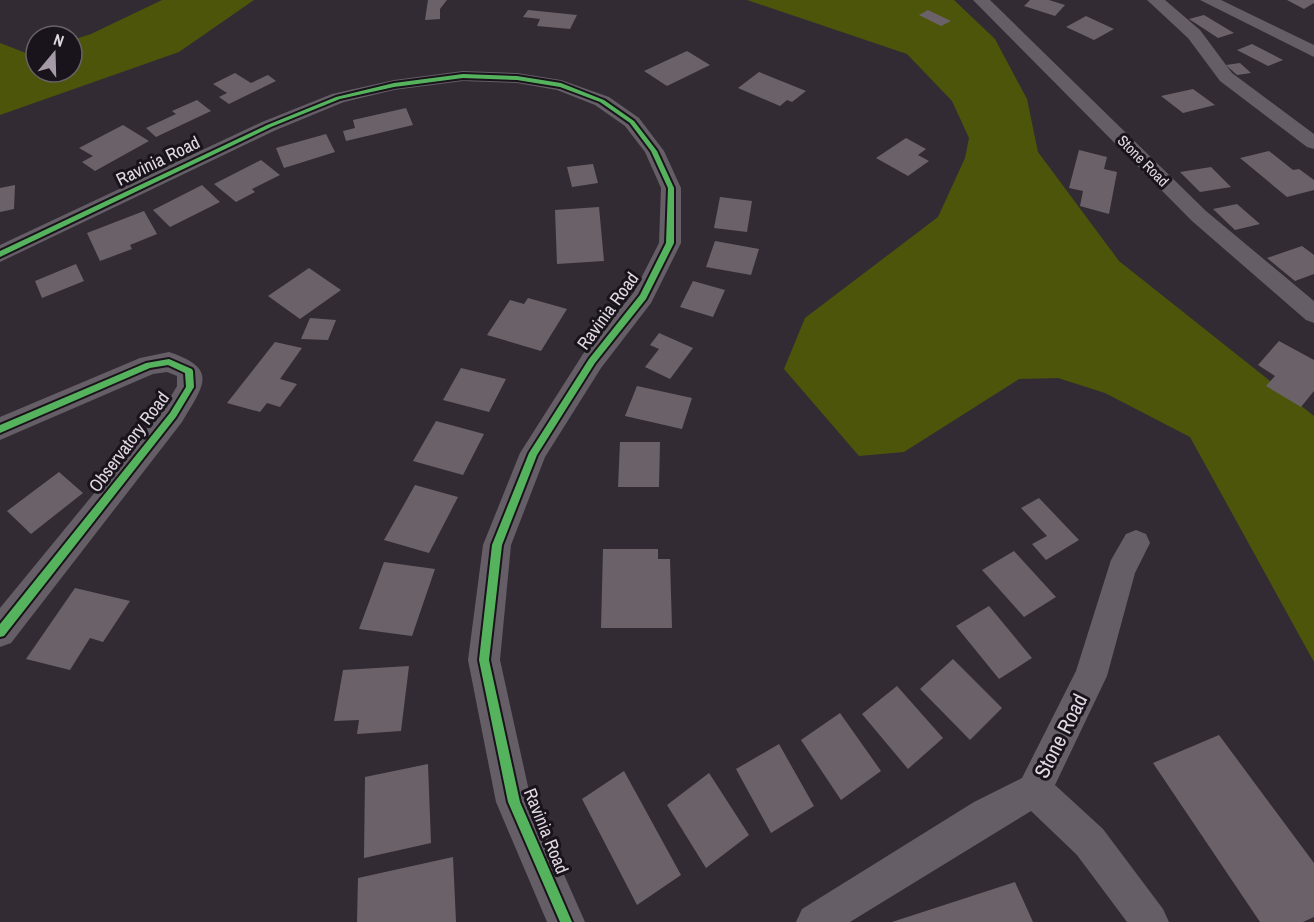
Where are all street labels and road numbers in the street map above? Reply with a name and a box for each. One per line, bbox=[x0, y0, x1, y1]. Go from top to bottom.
street label: Ravinia Road bbox=[112, 130, 204, 192]
street label: Stone Road bbox=[1113, 130, 1174, 191]
street label: Ravinia Road bbox=[571, 267, 644, 355]
street label: Observatory Road bbox=[83, 386, 175, 497]
street label: Stone Road bbox=[1027, 689, 1094, 783]
street label: Ravinia Road bbox=[518, 784, 575, 877]

